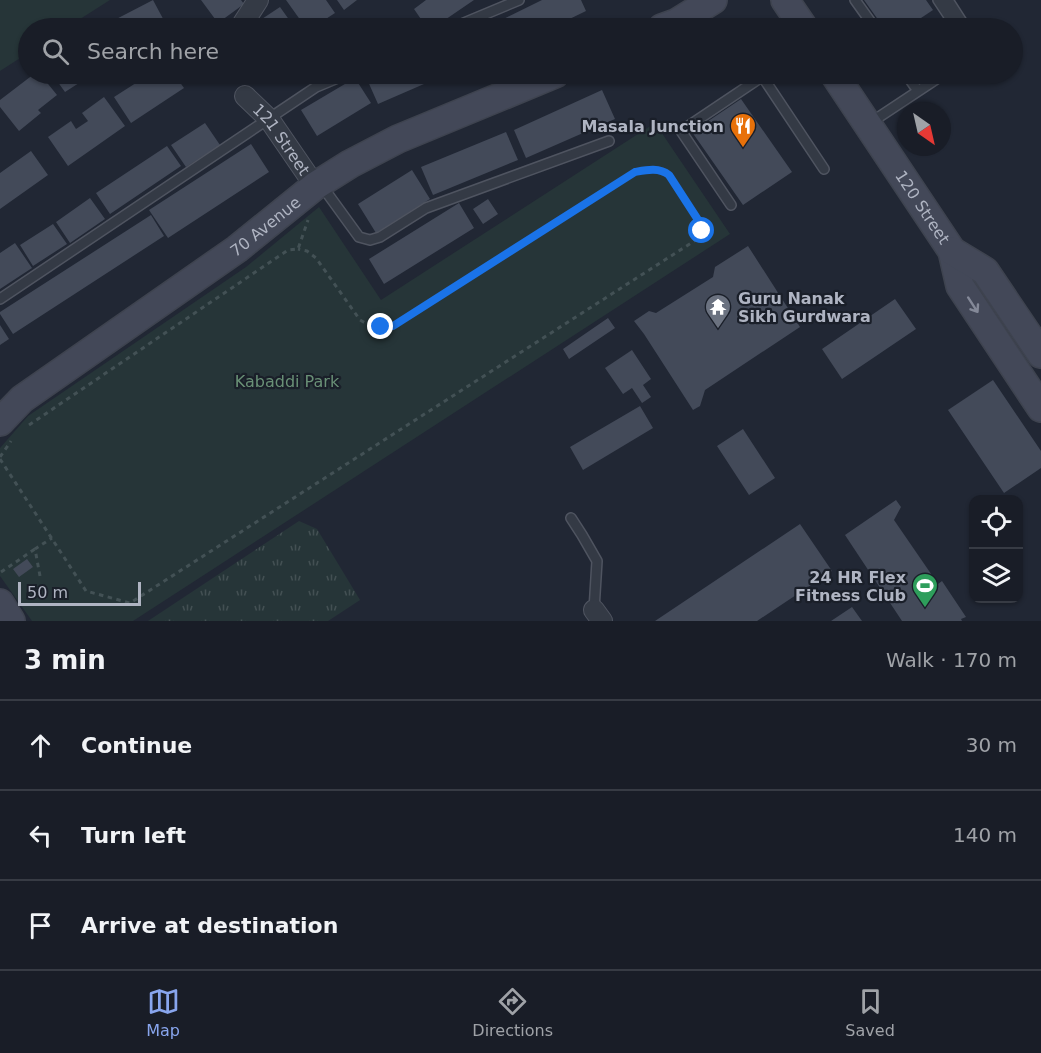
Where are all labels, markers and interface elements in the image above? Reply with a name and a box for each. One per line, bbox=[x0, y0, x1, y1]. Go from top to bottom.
search box bbox=[18, 18, 1023, 84]
icon: search bbox=[39, 35, 72, 68]
text: Search here bbox=[87, 39, 219, 64]
street label: 121 Street bbox=[249, 99, 314, 179]
north arrow bbox=[897, 102, 951, 156]
restaurant icon: Masala Junction bbox=[728, 111, 758, 149]
place label: Masala Junction bbox=[581, 117, 724, 136]
street label: 120 Street bbox=[891, 167, 954, 247]
street label: 70 Avenue bbox=[226, 192, 304, 260]
route start bbox=[688, 217, 714, 243]
place label: Guru Nanak Sikh Gurdwara bbox=[738, 289, 871, 326]
temple icon: Guru Nanak Sikh Gurdwara bbox=[703, 292, 733, 330]
one-way arrow bbox=[967, 296, 979, 313]
route end bbox=[367, 313, 393, 339]
park label: Kabaddi Park bbox=[235, 372, 340, 391]
map controls bbox=[969, 495, 1023, 603]
button: locate bbox=[969, 495, 1023, 549]
button: layers bbox=[969, 549, 1023, 603]
place label: 24 HR Flex Fitness Club bbox=[795, 568, 907, 605]
sports icon: 24 HR Flex Fitness Club bbox=[910, 571, 940, 609]
scale bar bbox=[18, 579, 141, 606]
text: 50 m bbox=[27, 583, 68, 602]
text: 3 min bbox=[24, 645, 106, 675]
text: Walk · 170 m bbox=[886, 648, 1017, 672]
icon: ahead bbox=[24, 729, 57, 762]
text: Continue bbox=[81, 733, 192, 758]
text: 30 m bbox=[966, 733, 1017, 757]
icon: left bbox=[24, 819, 57, 852]
text: Turn left bbox=[81, 823, 186, 848]
text: 140 m bbox=[953, 823, 1017, 847]
icon: arrive bbox=[24, 909, 57, 942]
text: Arrive at destination bbox=[81, 913, 338, 938]
tab: Map bbox=[146, 985, 180, 1040]
tab: Directions bbox=[472, 985, 553, 1040]
tab: Saved bbox=[845, 985, 895, 1040]

